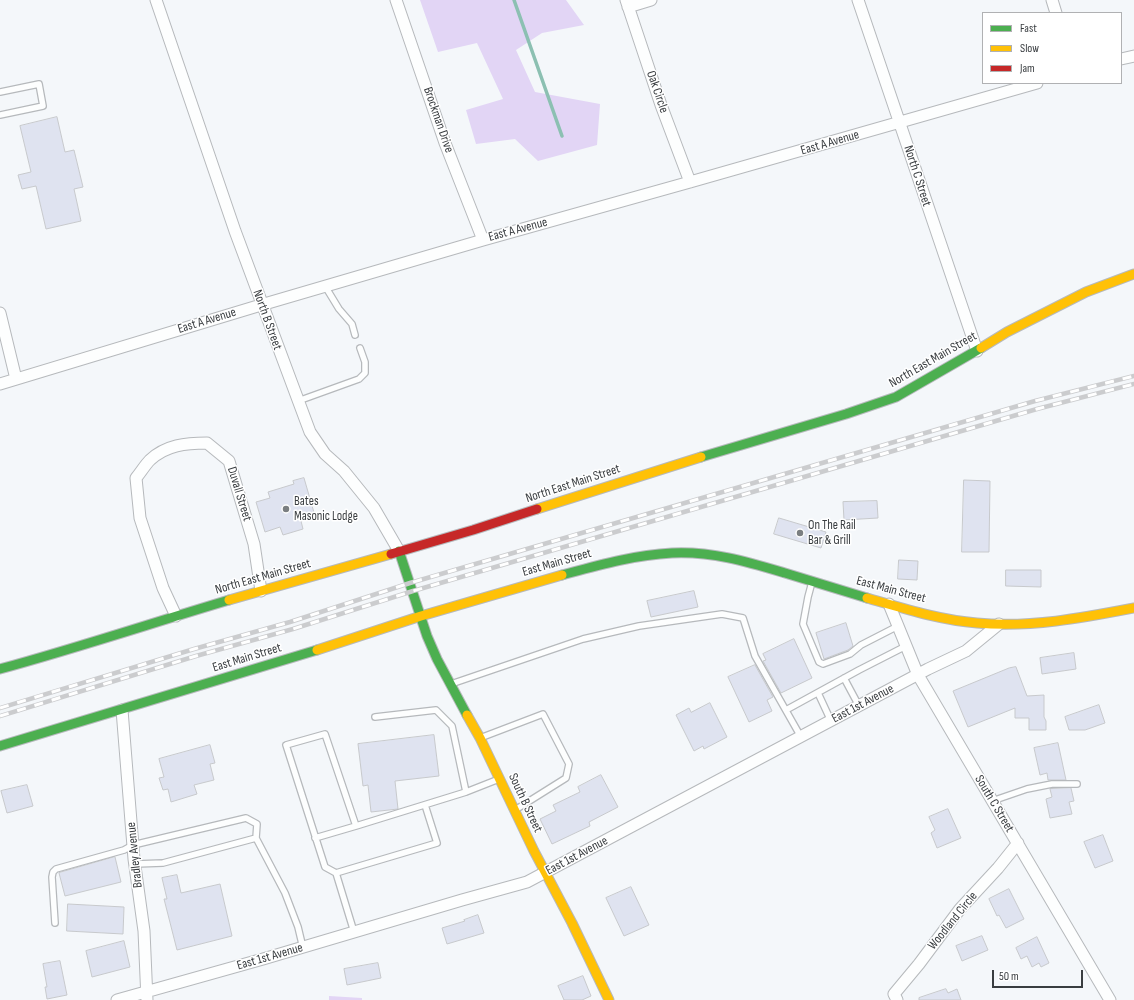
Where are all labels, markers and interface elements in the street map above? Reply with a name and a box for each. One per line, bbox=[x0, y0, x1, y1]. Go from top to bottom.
legend bbox=[982, 12, 1122, 84]
text: Fast bbox=[1020, 21, 1037, 36]
text: Slow bbox=[1020, 41, 1039, 56]
text: Jam bbox=[1020, 61, 1035, 76]
street label: Oak Circle bbox=[643, 69, 671, 115]
street label: Brockman Drive bbox=[419, 85, 457, 155]
street label: East A Avenue bbox=[799, 127, 861, 159]
street label: North C Street bbox=[900, 143, 934, 209]
street label: East A Avenue bbox=[487, 215, 549, 245]
street label: North B Street bbox=[249, 288, 285, 352]
street label: East A Avenue bbox=[176, 305, 238, 337]
street label: North East Main Street bbox=[886, 329, 980, 391]
street label: North East Main Street bbox=[524, 461, 622, 507]
street label: Duvall Street bbox=[223, 465, 255, 523]
place label: Bates Masonic Lodge bbox=[294, 494, 358, 525]
marker: Bates Masonic Lodge bbox=[281, 504, 291, 514]
place label: On The Rail Bar & Grill bbox=[808, 518, 856, 549]
marker: On The Rail Bar & Grill bbox=[795, 528, 805, 538]
street label: East Main Street bbox=[521, 546, 593, 580]
street label: North East Main Street bbox=[213, 556, 313, 598]
street label: East Main Street bbox=[855, 573, 927, 607]
street label: East Main Street bbox=[211, 640, 283, 676]
street label: East 1st Avenue bbox=[829, 681, 897, 727]
street label: South B Street bbox=[505, 771, 545, 835]
street label: South C Street bbox=[971, 773, 1017, 835]
street label: Bradley Avenue bbox=[124, 821, 146, 889]
street label: East 1st Avenue bbox=[543, 833, 611, 879]
street label: Woodland Circle bbox=[925, 889, 981, 953]
street label: East 1st Avenue bbox=[235, 940, 305, 974]
scale bar bbox=[994, 962, 1085, 988]
text: 50 m bbox=[999, 969, 1019, 984]

